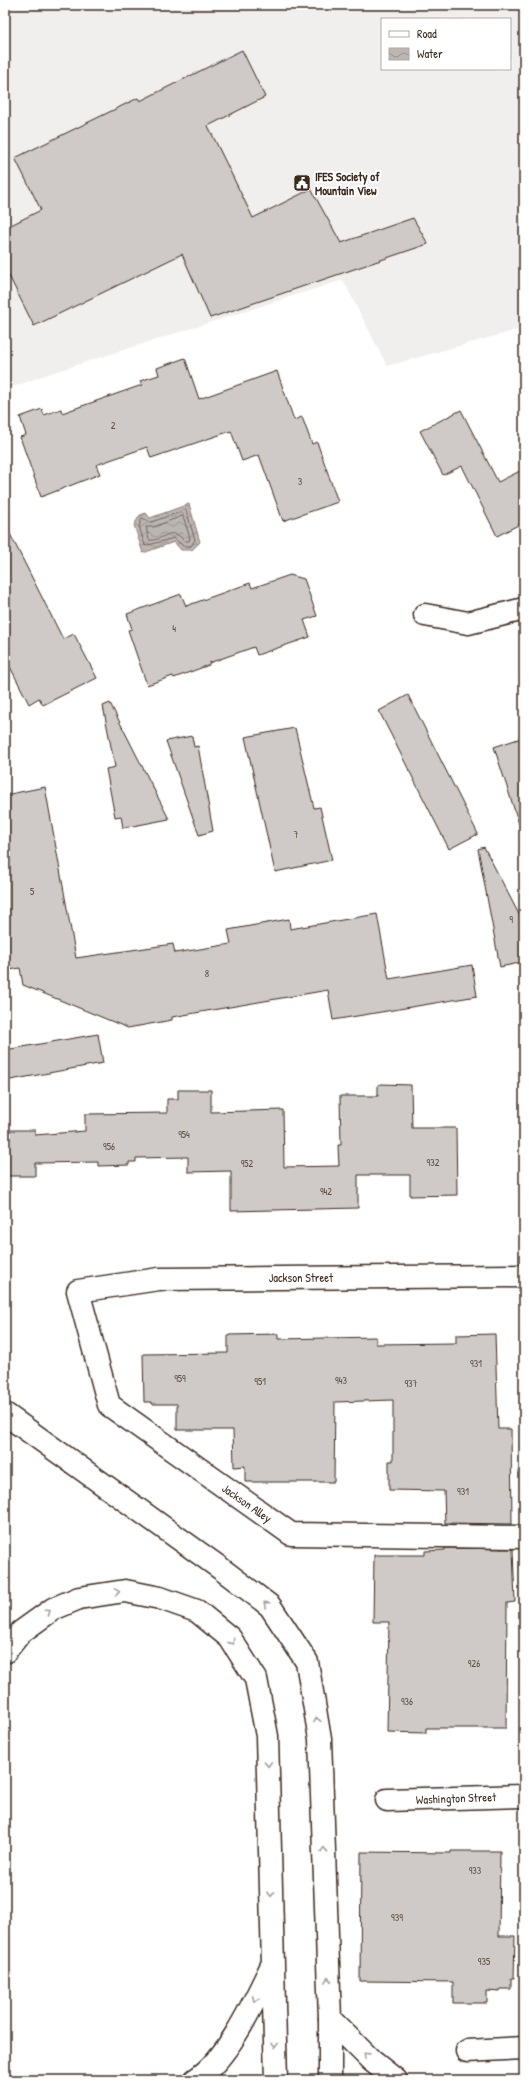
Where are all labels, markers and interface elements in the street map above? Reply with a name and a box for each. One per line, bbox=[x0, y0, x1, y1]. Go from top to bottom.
legend bbox=[381, 18, 511, 70]
text: Road bbox=[417, 25, 437, 42]
text: Water bbox=[417, 45, 443, 62]
place label: IFES Society of Mountain View bbox=[315, 168, 380, 199]
public building icon: IFES Society of Mountain View bbox=[292, 173, 312, 193]
house number: 2 bbox=[111, 419, 116, 432]
house number: 3 bbox=[298, 475, 303, 488]
house number: 4 bbox=[172, 622, 176, 635]
house number: 7 bbox=[294, 828, 299, 841]
house number: 5 bbox=[30, 885, 35, 898]
house number: 9 bbox=[509, 913, 513, 926]
house number: 8 bbox=[205, 967, 209, 980]
house number: 954 bbox=[178, 1128, 190, 1141]
house number: 956 bbox=[103, 1140, 115, 1153]
house number: 932 bbox=[427, 1156, 440, 1169]
house number: 952 bbox=[241, 1157, 254, 1170]
house number: 942 bbox=[320, 1185, 332, 1198]
street label: Jackson Street bbox=[269, 1269, 334, 1286]
house number: 931 bbox=[470, 1357, 482, 1370]
house number: 959 bbox=[174, 1372, 186, 1385]
house number: 943 bbox=[335, 1374, 347, 1387]
house number: 951 bbox=[254, 1375, 266, 1388]
house number: 937 bbox=[404, 1377, 418, 1390]
street label: Jackson Alley bbox=[219, 1480, 275, 1526]
house number: 931 bbox=[457, 1485, 469, 1498]
one-way arrow bbox=[114, 1588, 120, 1597]
one-way arrow bbox=[264, 1602, 271, 1609]
one-way arrow bbox=[44, 1609, 51, 1617]
one-way arrow bbox=[227, 1638, 234, 1645]
house number: 926 bbox=[468, 1657, 480, 1670]
house number: 936 bbox=[401, 1695, 413, 1708]
one-way arrow bbox=[313, 1717, 322, 1723]
one-way arrow bbox=[264, 1761, 272, 1767]
street label: Washington Street bbox=[416, 1788, 497, 1808]
one-way arrow bbox=[320, 1847, 328, 1853]
house number: 933 bbox=[469, 1864, 482, 1877]
one-way arrow bbox=[267, 1891, 275, 1897]
house number: 939 bbox=[391, 1911, 403, 1924]
house number: 935 bbox=[478, 1955, 491, 1968]
one-way arrow bbox=[324, 1977, 333, 1983]
one-way arrow bbox=[252, 1995, 260, 2002]
one-way arrow bbox=[271, 2042, 279, 2048]
one-way arrow bbox=[363, 2052, 371, 2060]

